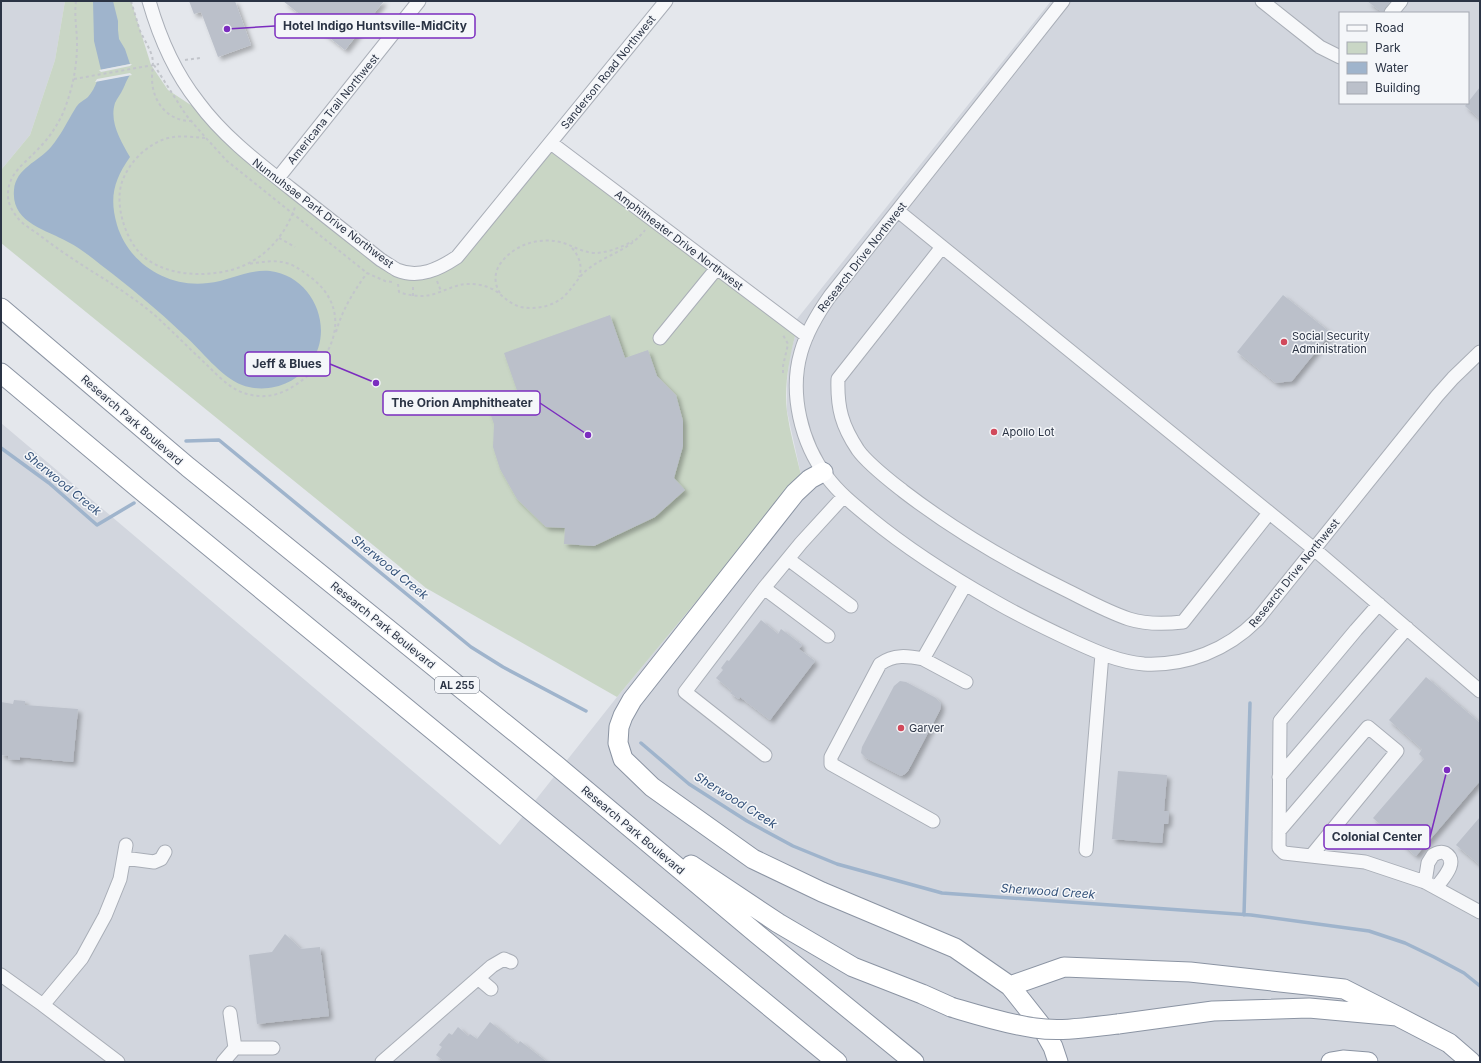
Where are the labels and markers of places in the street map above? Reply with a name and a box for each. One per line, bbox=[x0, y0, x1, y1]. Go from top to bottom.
callout: Hotel Indigo Huntsville-MidCity bbox=[275, 14, 475, 38]
place label: Social Security Administration bbox=[1292, 329, 1370, 356]
marker: Social Security Administration bbox=[1279, 337, 1289, 347]
callout: Jeff & Blues bbox=[245, 352, 330, 376]
callout: The Orion Amphitheater bbox=[383, 391, 540, 415]
place label: Apollo Lot bbox=[1002, 425, 1055, 439]
marker: Apollo Lot bbox=[989, 427, 999, 437]
place label: Garver bbox=[909, 721, 944, 735]
marker: Garver bbox=[896, 723, 906, 733]
callout: Colonial Center bbox=[1324, 825, 1430, 849]

